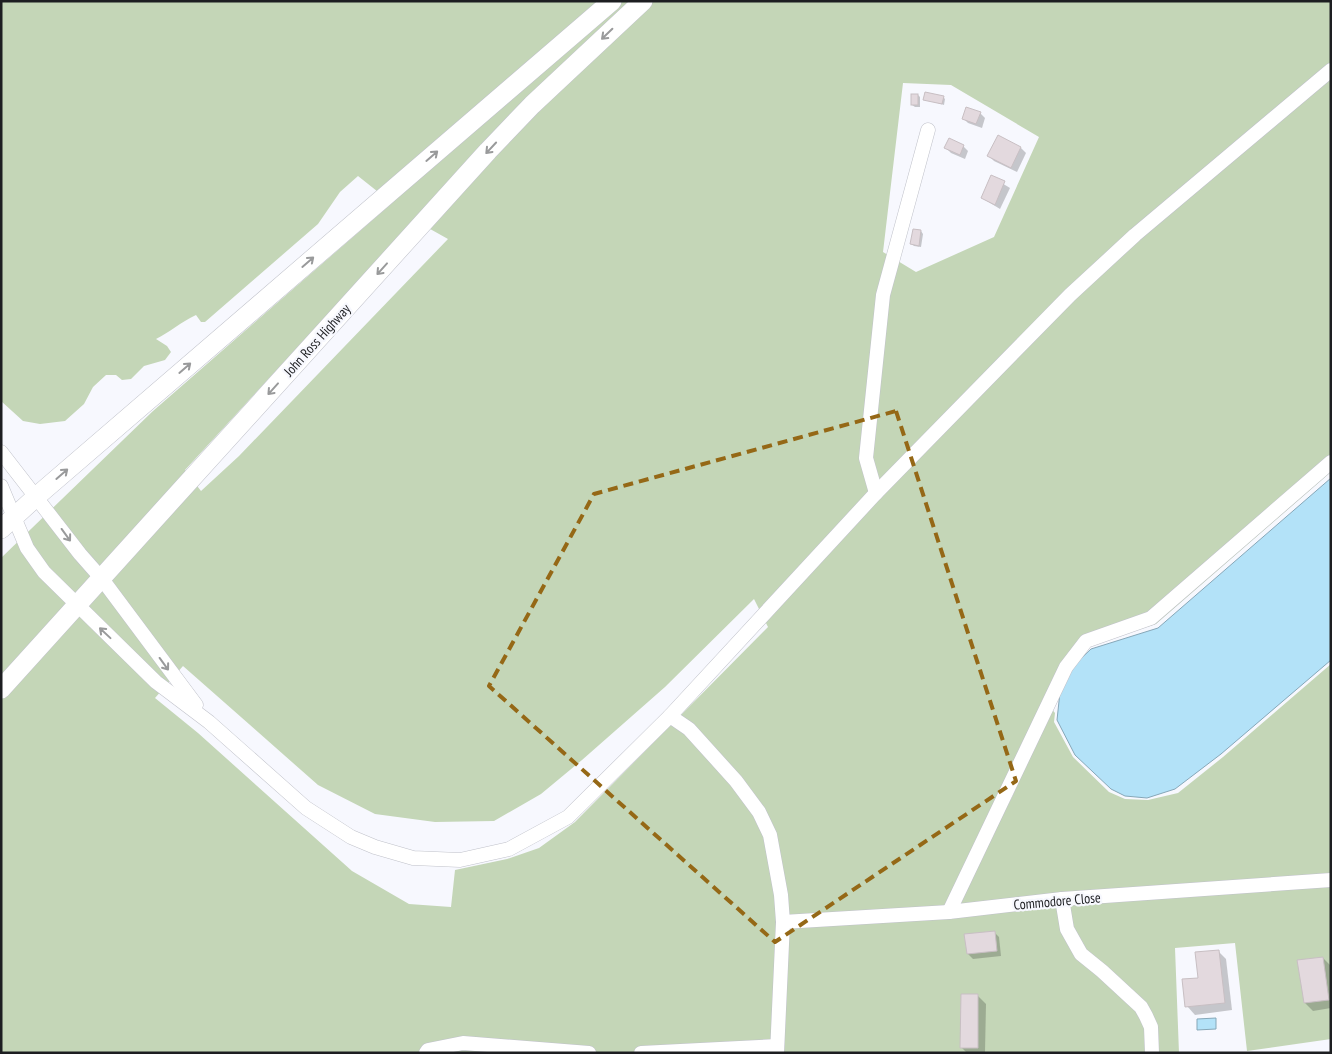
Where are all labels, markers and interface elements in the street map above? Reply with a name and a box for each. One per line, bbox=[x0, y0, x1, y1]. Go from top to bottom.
one-way arrow bbox=[600, 28, 613, 40]
one-way arrow bbox=[485, 142, 497, 155]
one-way arrow bbox=[425, 151, 438, 162]
one-way arrow bbox=[302, 256, 315, 268]
one-way arrow bbox=[376, 262, 388, 275]
street label: John Ross Highway bbox=[279, 300, 355, 381]
one-way arrow bbox=[179, 362, 192, 374]
one-way arrow bbox=[267, 383, 279, 396]
one-way arrow bbox=[55, 469, 68, 480]
one-way arrow bbox=[60, 528, 71, 541]
one-way arrow bbox=[99, 627, 111, 639]
one-way arrow bbox=[159, 657, 169, 671]
street label: Commodore Close bbox=[1013, 888, 1101, 914]

